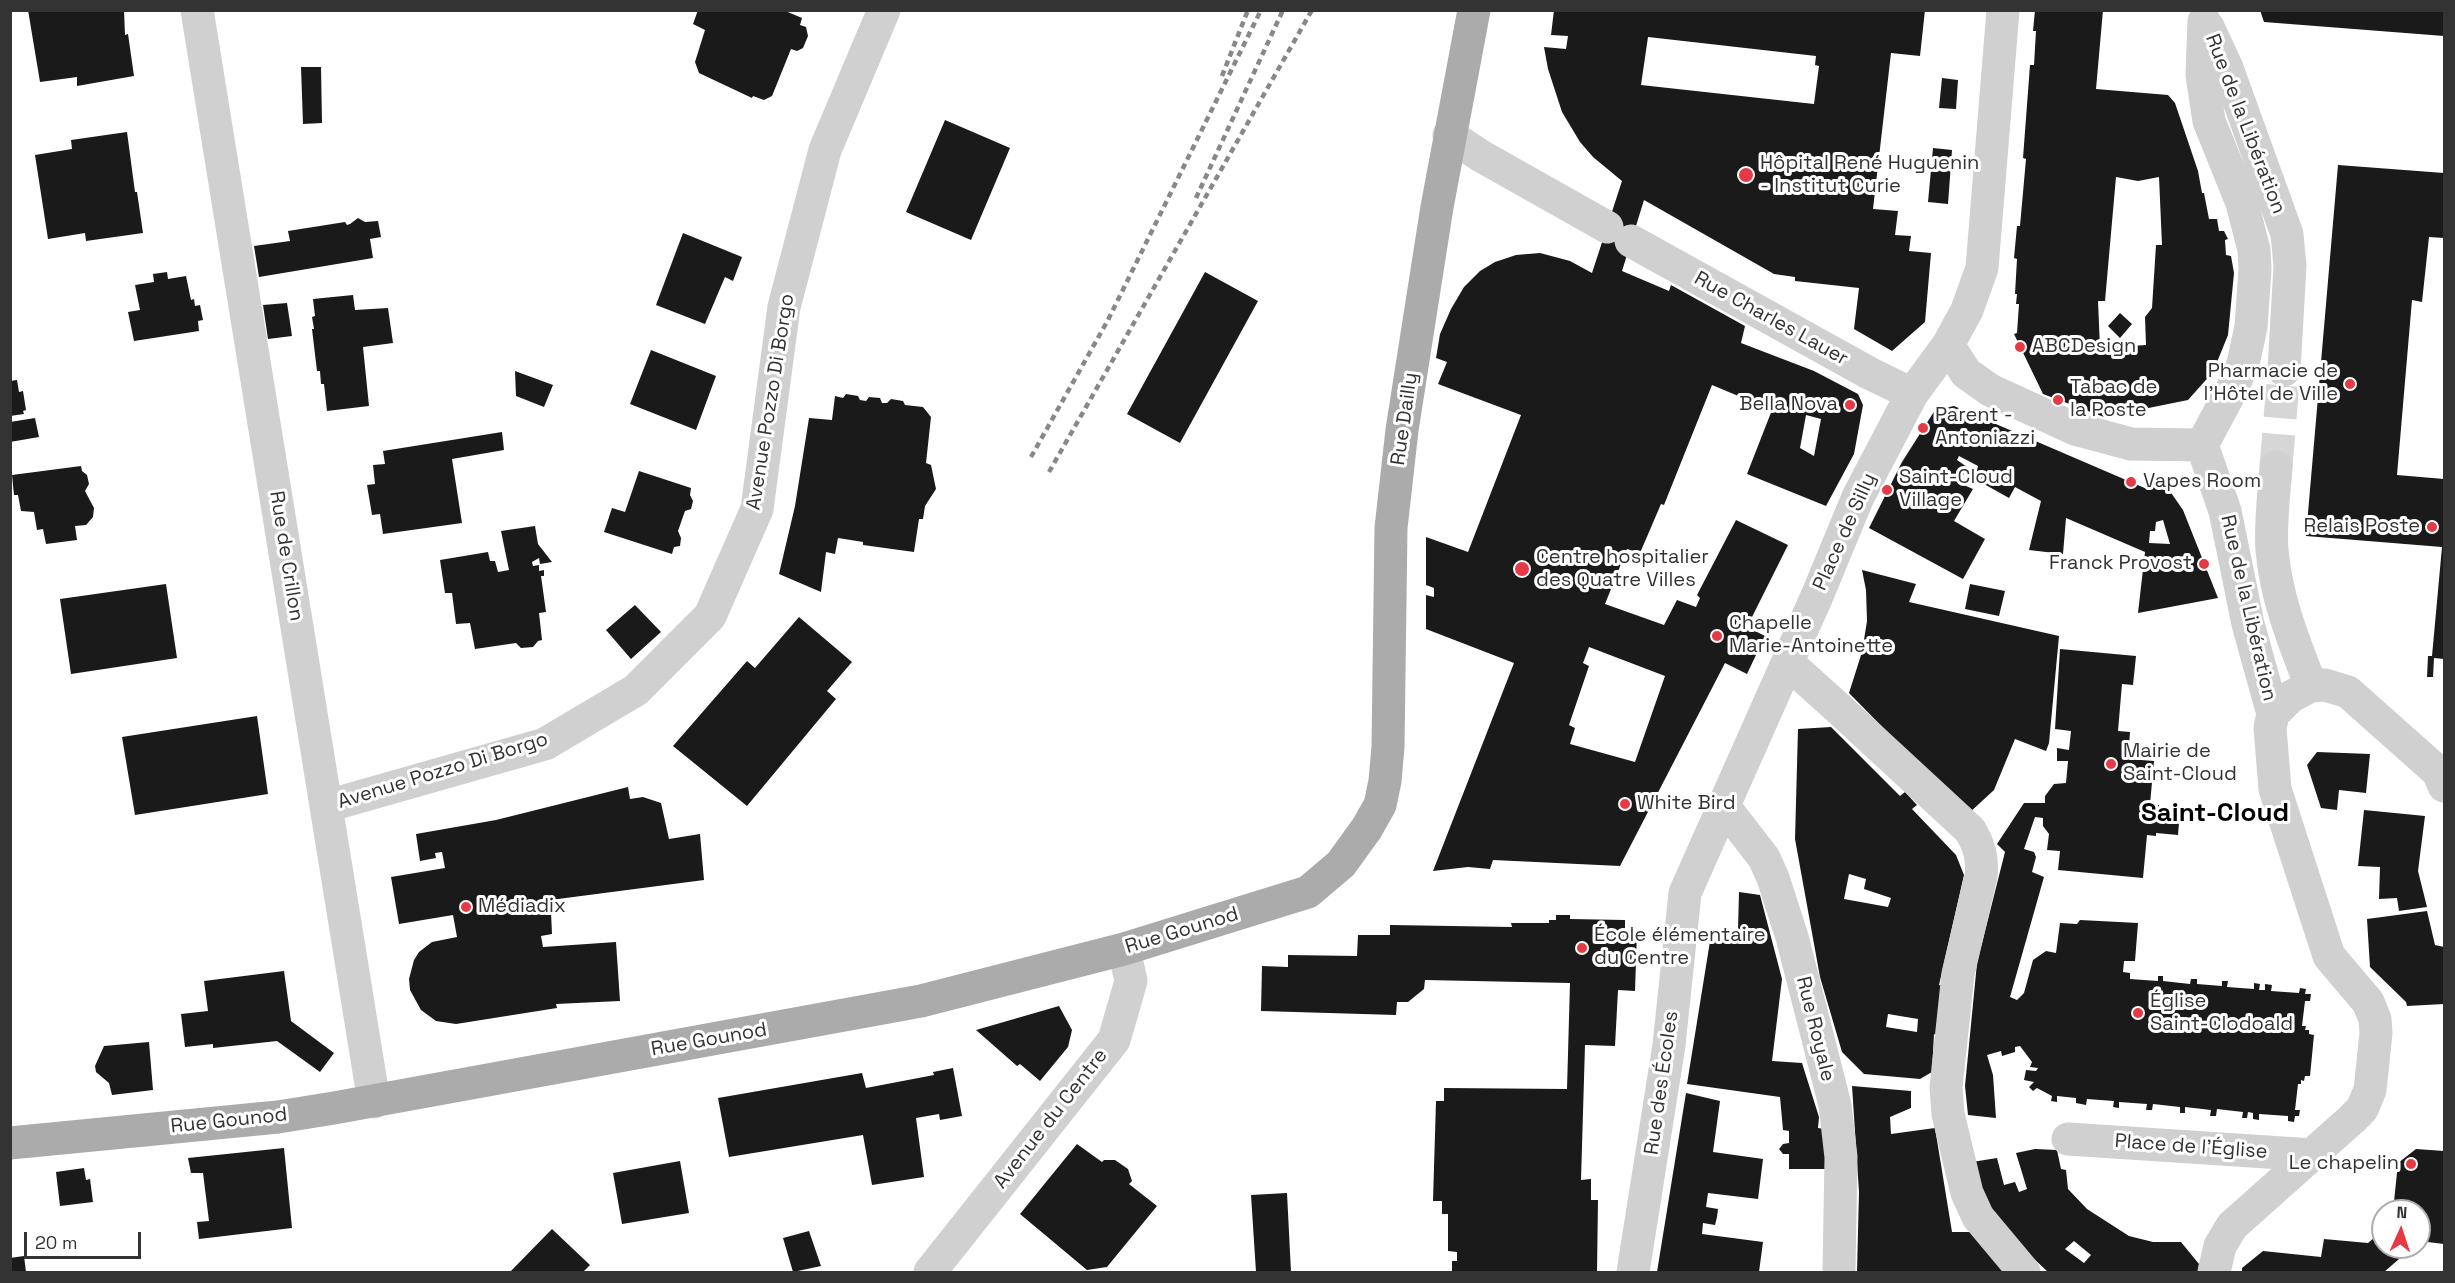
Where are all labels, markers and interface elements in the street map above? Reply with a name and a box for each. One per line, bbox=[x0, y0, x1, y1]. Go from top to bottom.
street label: Rue de la Libération bbox=[2200, 31, 2290, 217]
place label: Hôpital René Huguenin - Institut Curie bbox=[1760, 152, 1979, 199]
marker: Hôpital René Huguenin - Institut Curie bbox=[1737, 166, 1755, 184]
street label: Rue Charles Lauer bbox=[1690, 267, 1852, 371]
street label: Avenue Pozzo Di Borgo bbox=[742, 292, 800, 512]
place label: ABCDesign bbox=[2032, 335, 2136, 359]
marker: ABCDesign bbox=[2013, 340, 2027, 354]
place label: Pharmacie de l'Hôtel de Ville bbox=[2203, 360, 2338, 407]
street label: Rue Dailly bbox=[1387, 371, 1423, 467]
place label: Tabac de la Poste bbox=[2070, 376, 2157, 423]
marker: Pharmacie de l'Hôtel de Ville bbox=[2343, 377, 2357, 391]
place label: Bella Nova bbox=[1739, 393, 1838, 417]
marker: Tabac de la Poste bbox=[2051, 393, 2065, 407]
marker: Bella Nova bbox=[1843, 398, 1857, 412]
place label: Parent - Antoniazzi bbox=[1935, 404, 2035, 451]
marker: Parent - Antoniazzi bbox=[1916, 421, 1930, 435]
place label: Saint-Cloud Village bbox=[1899, 466, 2013, 513]
street label: Place de Silly bbox=[1808, 469, 1882, 595]
place label: Vapes Room bbox=[2143, 470, 2261, 494]
marker: Vapes Room bbox=[2124, 475, 2138, 489]
marker: Saint-Cloud Village bbox=[1880, 483, 1894, 497]
street label: Rue de Crillon bbox=[264, 489, 308, 623]
street label: Rue de la Libération bbox=[2215, 512, 2281, 704]
place label: Relais Poste bbox=[2304, 515, 2420, 539]
marker: Relais Poste bbox=[2425, 520, 2439, 534]
place label: Centre hospitalier des Quatre Villes bbox=[1536, 546, 1709, 593]
place label: Franck Provost bbox=[2049, 552, 2192, 576]
marker: Franck Provost bbox=[2197, 557, 2211, 571]
marker: Centre hospitalier des Quatre Villes bbox=[1513, 560, 1531, 578]
place label: Chapelle Marie-Antoinette bbox=[1729, 612, 1893, 659]
marker: Chapelle Marie-Antoinette bbox=[1710, 629, 1724, 643]
street label: Avenue Pozzo Di Borgo bbox=[335, 728, 551, 814]
place label: Mairie de Saint-Cloud bbox=[2123, 740, 2237, 787]
marker: Mairie de Saint-Cloud bbox=[2104, 757, 2118, 771]
place label: White Bird bbox=[1637, 792, 1736, 816]
marker: White Bird bbox=[1618, 797, 1632, 811]
district label: Saint-Cloud bbox=[2141, 798, 2289, 830]
place label: Médiadix bbox=[478, 895, 566, 919]
marker: Médiadix bbox=[459, 900, 473, 914]
street label: Rue Gounod bbox=[1122, 902, 1242, 960]
place label: École élémentaire du Centre bbox=[1594, 924, 1766, 971]
marker: École élémentaire du Centre bbox=[1575, 941, 1589, 955]
street label: Rue Royale bbox=[1790, 974, 1840, 1084]
place label: Église Saint-Clodoald bbox=[2150, 990, 2293, 1037]
marker: Église Saint-Clodoald bbox=[2131, 1006, 2145, 1020]
street label: Rue des Écoles bbox=[1640, 1009, 1684, 1157]
street label: Rue Gounod bbox=[649, 1018, 769, 1062]
street label: Avenue du Centre bbox=[989, 1044, 1113, 1194]
street label: Rue Gounod bbox=[169, 1103, 289, 1139]
street label: Place de l'Église bbox=[2114, 1130, 2268, 1164]
place label: Le chapelin bbox=[2289, 1152, 2399, 1176]
marker: Le chapelin bbox=[2404, 1157, 2418, 1171]
north arrow bbox=[2371, 1199, 2431, 1259]
text: N bbox=[2396, 1202, 2408, 1223]
scale bar bbox=[27, 1220, 144, 1258]
text: 20 m bbox=[35, 1231, 78, 1254]

